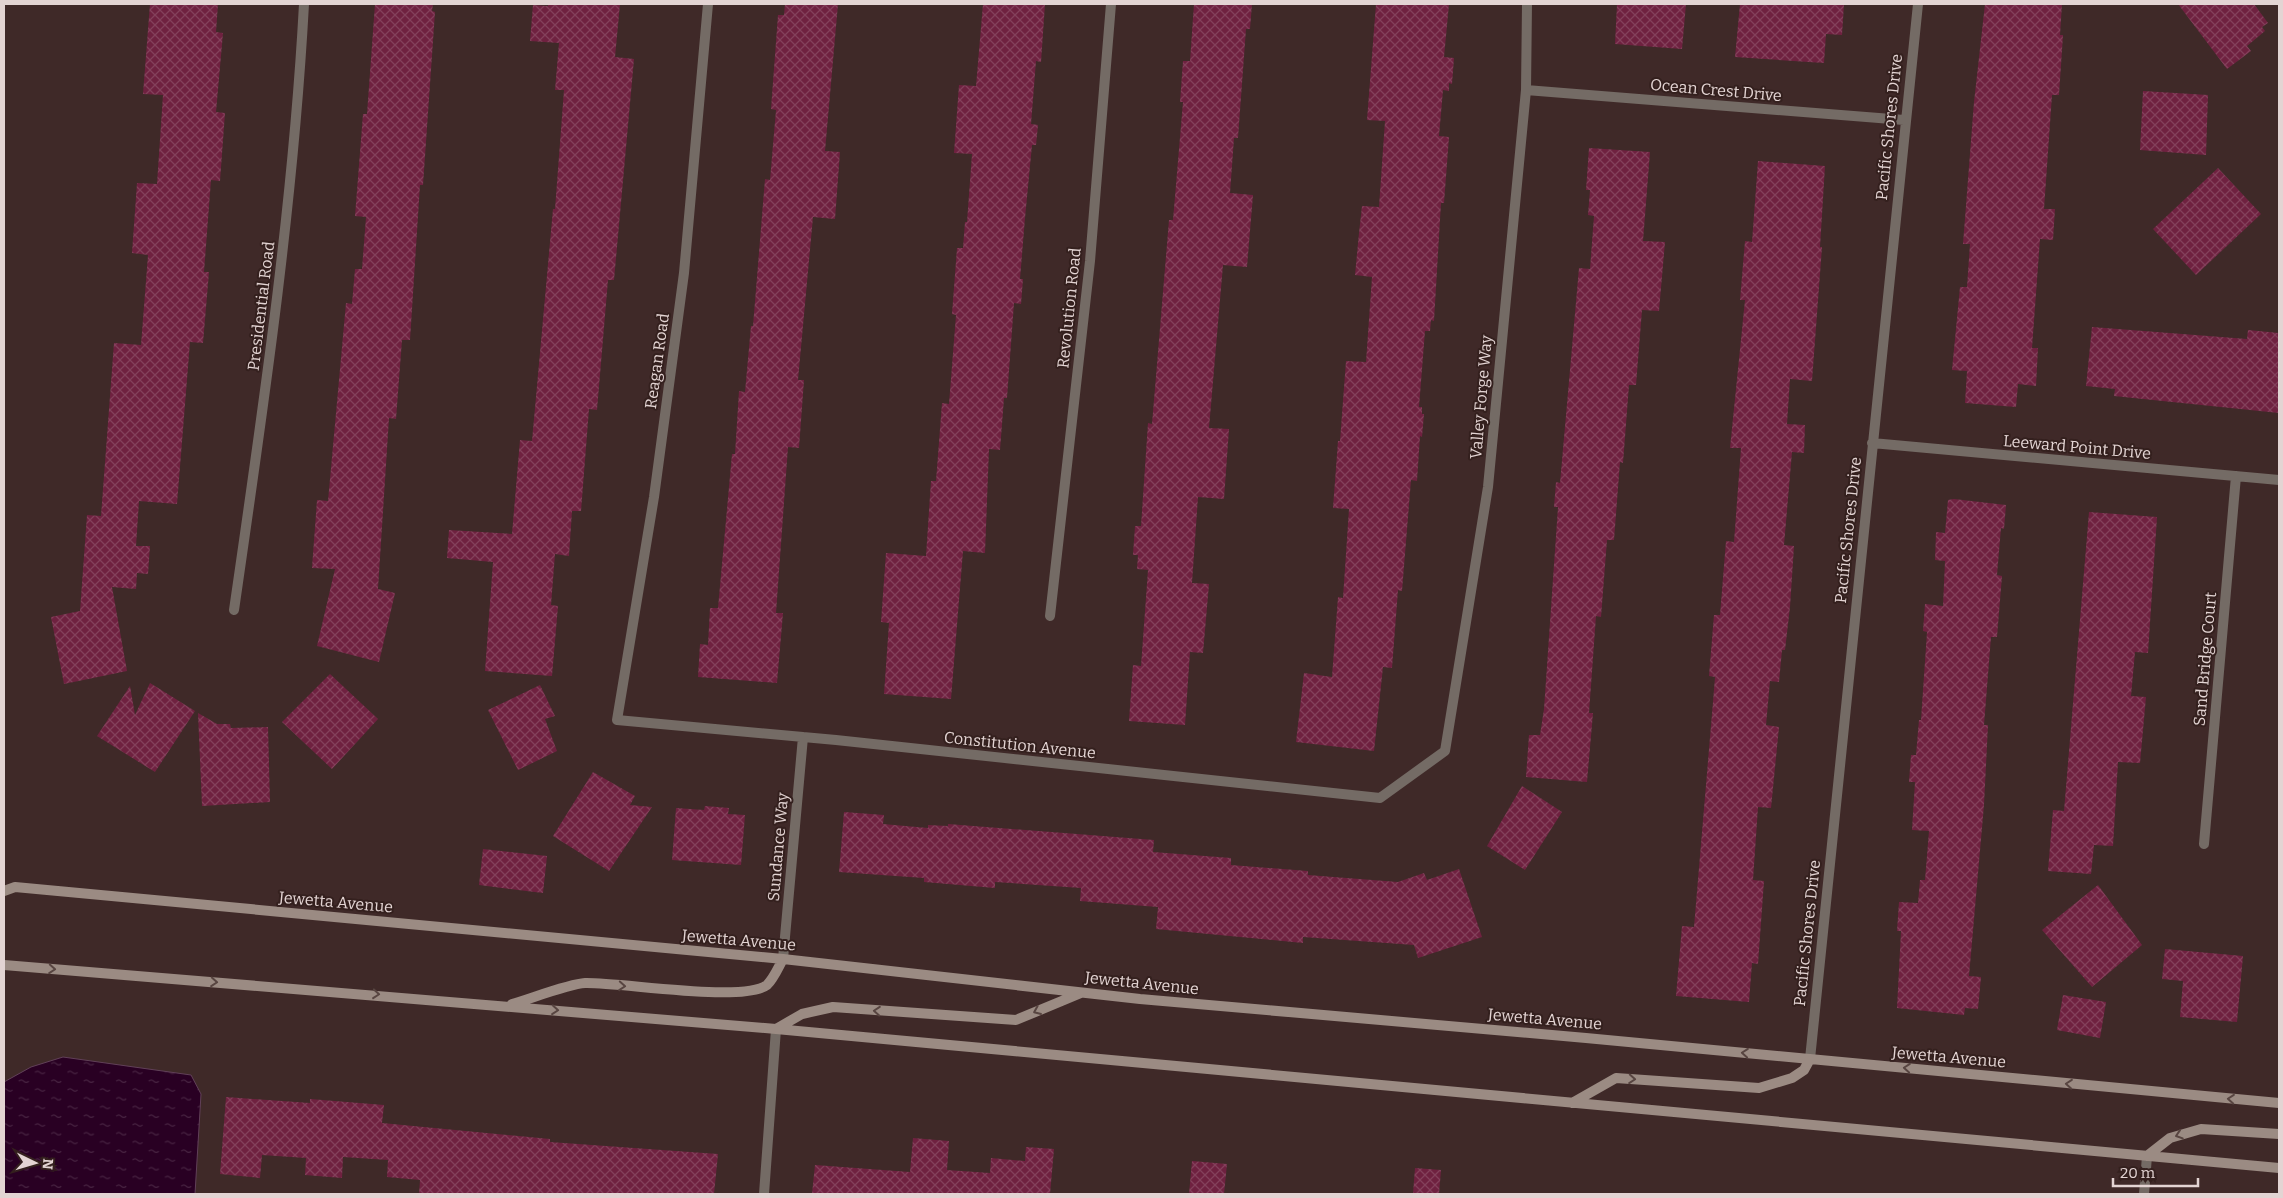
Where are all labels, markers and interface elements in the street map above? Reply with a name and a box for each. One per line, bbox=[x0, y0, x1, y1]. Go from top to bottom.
street label: Pacific Shores Drive bbox=[1872, 53, 1906, 201]
street label: Ocean Crest Drive bbox=[1649, 75, 1783, 105]
street label: Presidential Road bbox=[244, 240, 278, 372]
street label: Revolution Road bbox=[1053, 246, 1085, 369]
street label: Reagan Road bbox=[641, 312, 673, 410]
street label: Valley Forge Way bbox=[1466, 334, 1496, 460]
street label: Leeward Point Drive bbox=[2002, 431, 2152, 463]
street label: Pacific Shores Drive bbox=[1831, 456, 1865, 604]
street label: Sand Bridge Court bbox=[2190, 591, 2220, 727]
street label: Constitution Avenue bbox=[943, 728, 1097, 762]
street label: Sundance Way bbox=[764, 791, 792, 902]
street label: Pacific Shores Drive bbox=[1790, 859, 1824, 1007]
street label: Jewetta Avenue bbox=[277, 887, 394, 916]
street label: Jewetta Avenue bbox=[680, 925, 797, 954]
one-way arrow bbox=[48, 964, 56, 975]
street label: Jewetta Avenue bbox=[1083, 967, 1200, 998]
one-way arrow bbox=[210, 976, 218, 987]
one-way arrow bbox=[618, 980, 626, 991]
one-way arrow bbox=[372, 989, 380, 1000]
one-way arrow bbox=[552, 1004, 560, 1015]
street label: Jewetta Avenue bbox=[1486, 1004, 1603, 1033]
one-way arrow bbox=[873, 1005, 881, 1016]
one-way arrow bbox=[1033, 1005, 1042, 1016]
street label: Jewetta Avenue bbox=[1890, 1042, 2007, 1071]
one-way arrow bbox=[1741, 1048, 1749, 1059]
one-way arrow bbox=[1903, 1063, 1911, 1074]
one-way arrow bbox=[1628, 1074, 1636, 1085]
one-way arrow bbox=[2065, 1079, 2073, 1090]
one-way arrow bbox=[2226, 1094, 2234, 1105]
one-way arrow bbox=[2175, 1129, 2184, 1139]
north arrow bbox=[10, 1138, 60, 1188]
scale bar bbox=[2113, 1156, 2198, 1188]
text: N bbox=[38, 1158, 56, 1170]
text: 20 m bbox=[2120, 1164, 2156, 1182]

